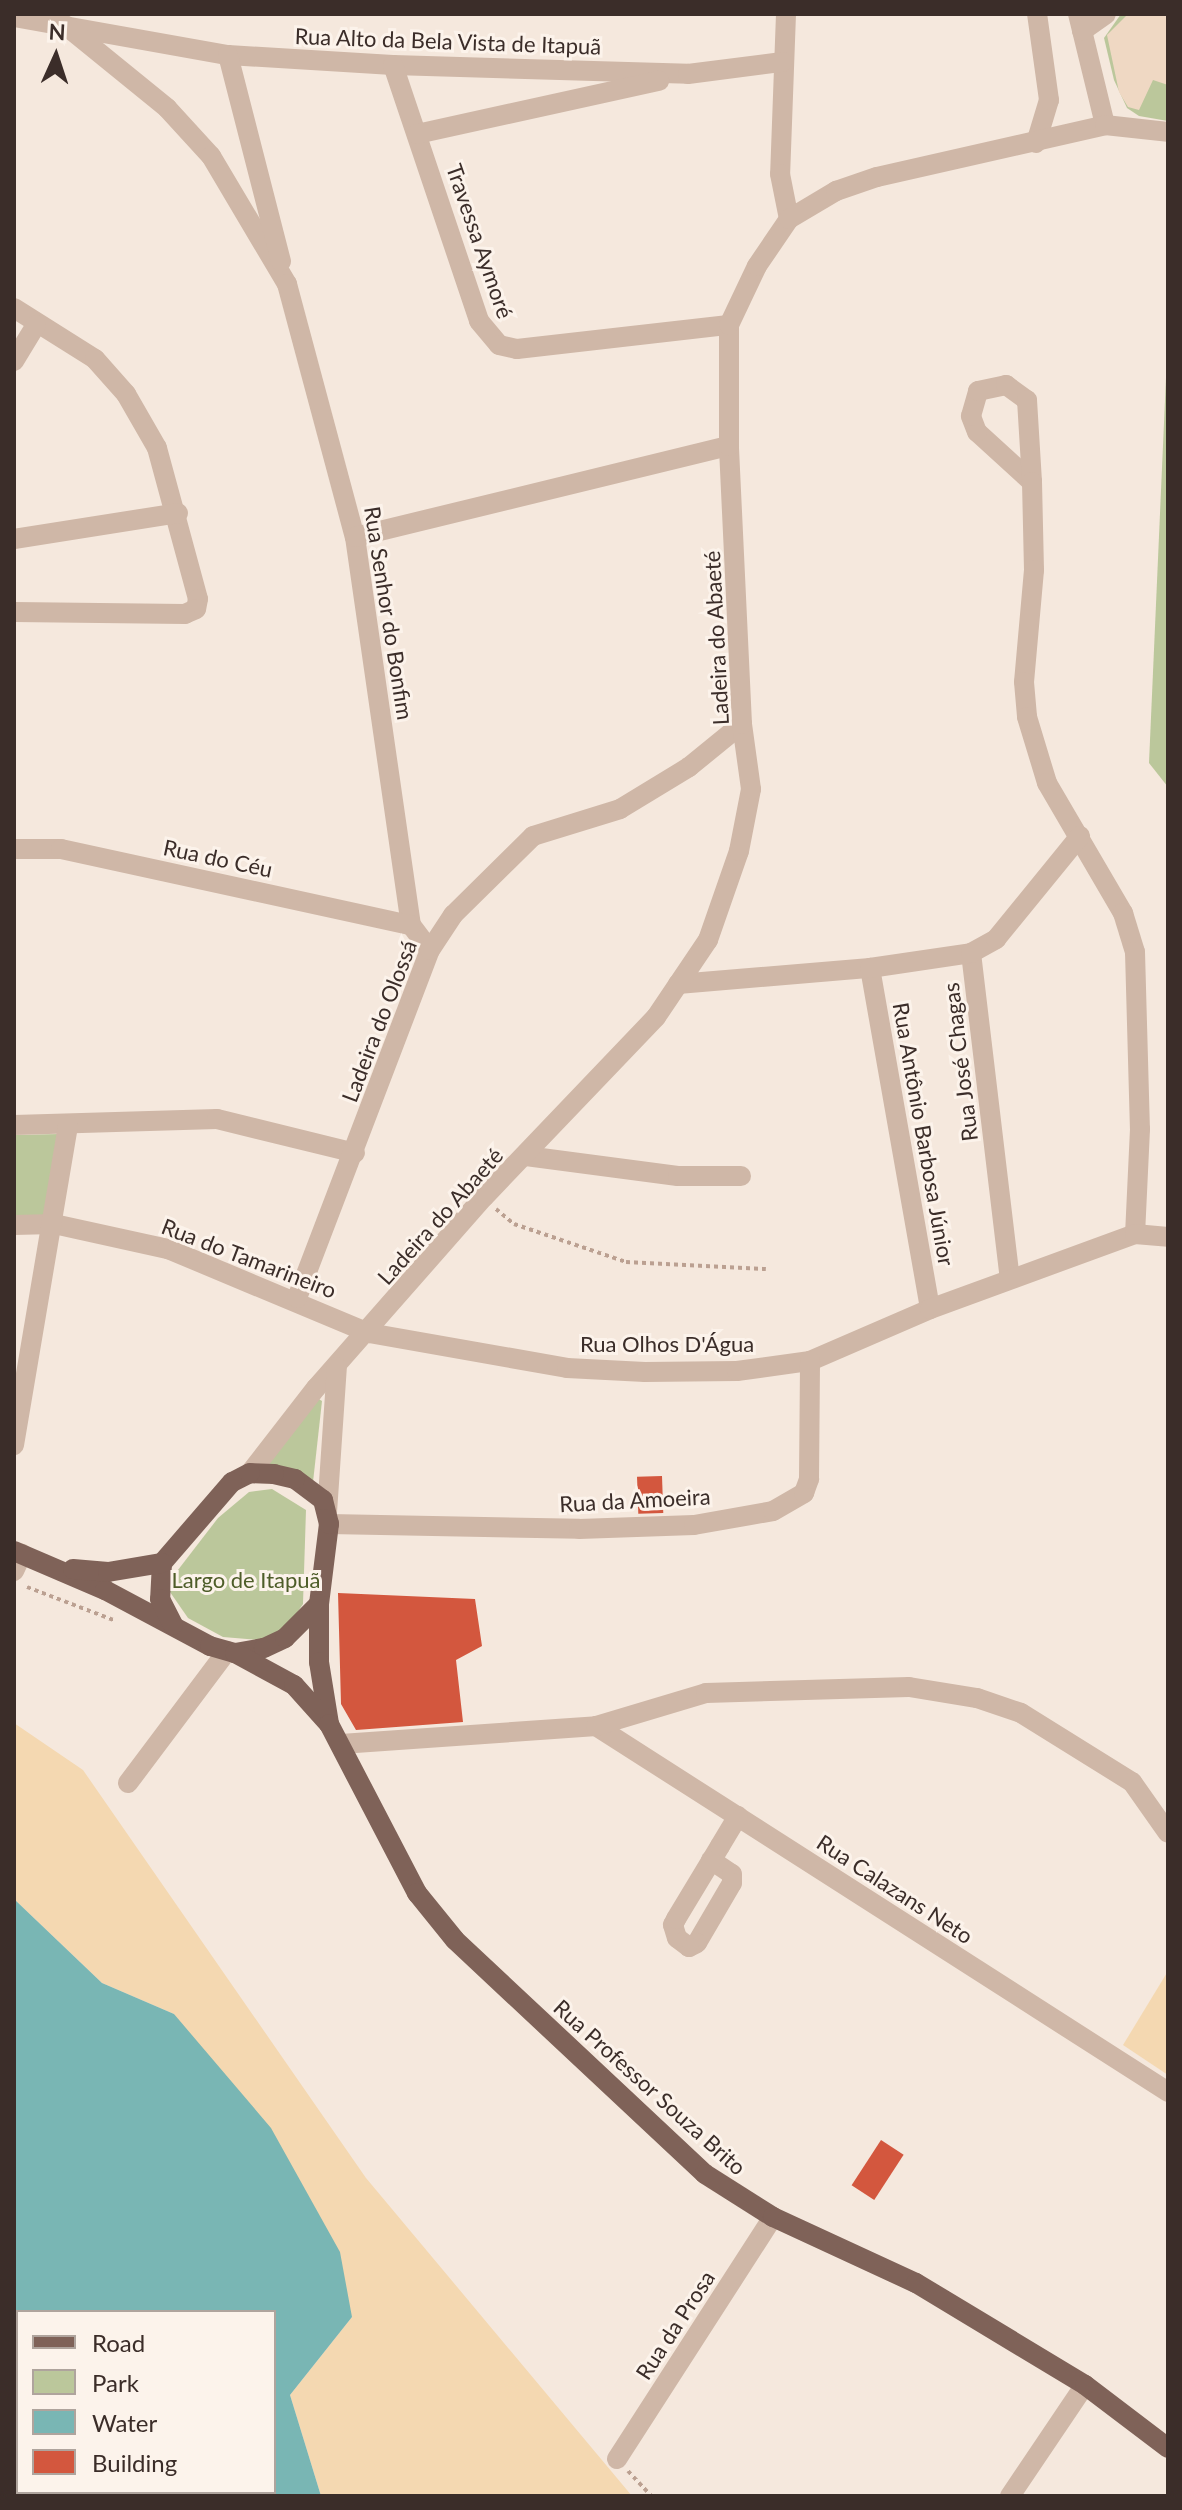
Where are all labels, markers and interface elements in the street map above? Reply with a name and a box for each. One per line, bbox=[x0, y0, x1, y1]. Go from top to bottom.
north arrow bbox=[16, 16, 96, 96]
text: N bbox=[48, 18, 66, 45]
street label: Rua Alto da Bela Vista de Itapuã bbox=[293, 22, 603, 60]
street label: Travessa Aymoré bbox=[441, 160, 519, 322]
street label: Rua Senhor do Bonfim bbox=[359, 504, 419, 722]
street label: Ladeira do Abaeté bbox=[698, 550, 734, 726]
street label: Rua do Céu bbox=[161, 834, 275, 882]
street label: Ladeira do Olossá bbox=[336, 936, 422, 1106]
street label: Rua José Chagas bbox=[937, 981, 983, 1143]
street label: Rua Antônio Barbosa Júnior bbox=[888, 1000, 960, 1268]
street label: Ladeira do Abaeté bbox=[372, 1142, 508, 1290]
street label: Rua do Tamarineiro bbox=[158, 1212, 340, 1304]
street label: Rua Olhos D'Água bbox=[580, 1331, 754, 1357]
street label: Rua da Amoeira bbox=[558, 1483, 712, 1517]
park label: Largo de Itapuã bbox=[171, 1567, 321, 1593]
street label: Rua Calazans Neto bbox=[812, 1829, 978, 1949]
street label: Rua Professor Souza Brito bbox=[548, 1994, 752, 2180]
street label: Rua da Prosa bbox=[630, 2266, 720, 2384]
legend bbox=[16, 2310, 276, 2494]
text: Road bbox=[92, 2328, 145, 2357]
text: Park bbox=[92, 2368, 139, 2397]
text: Water bbox=[92, 2408, 157, 2437]
text: Building bbox=[92, 2448, 177, 2477]

